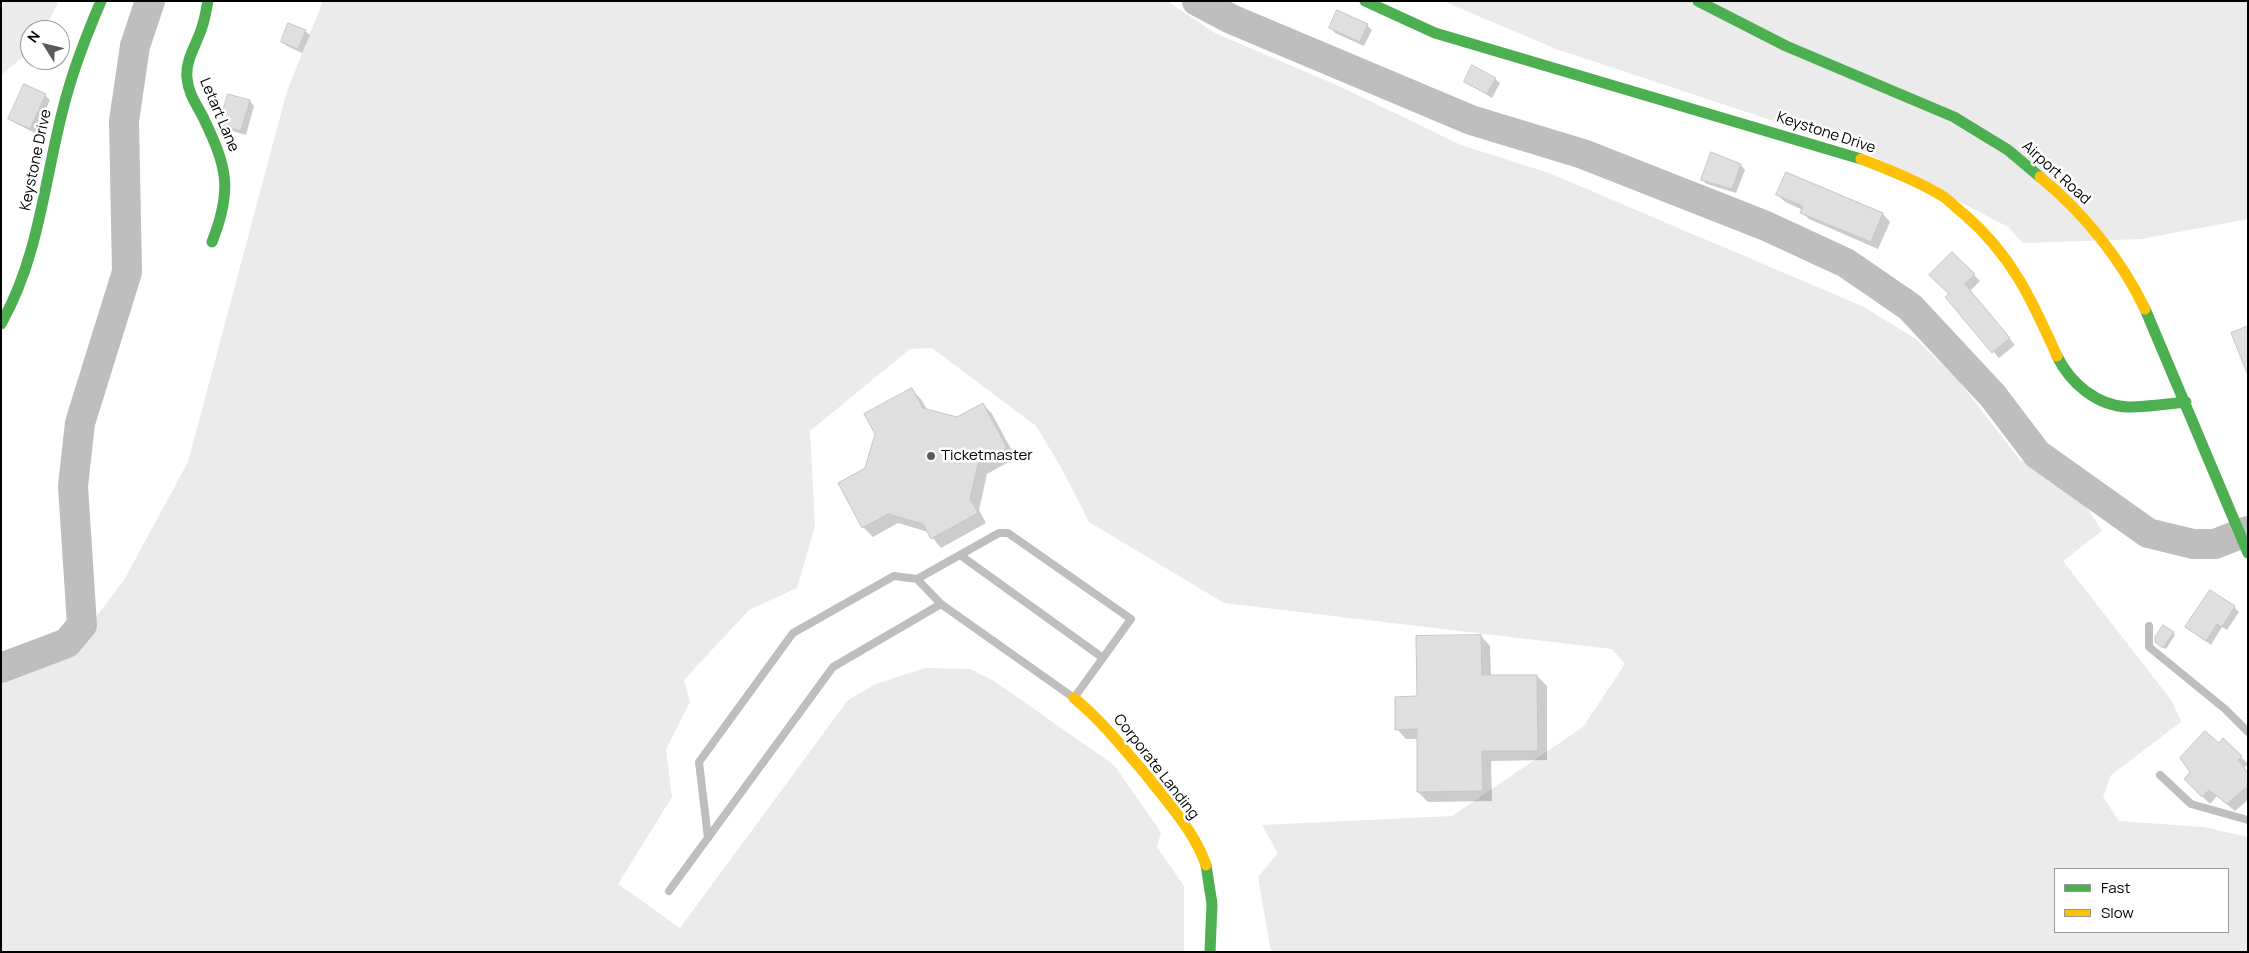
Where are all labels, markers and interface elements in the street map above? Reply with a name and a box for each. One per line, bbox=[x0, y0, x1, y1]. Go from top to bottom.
north arrow bbox=[20, 20, 70, 70]
text: N bbox=[23, 27, 44, 46]
street label: Letart Lane bbox=[195, 75, 243, 155]
street label: Keystone Drive bbox=[16, 108, 56, 212]
street label: Keystone Drive bbox=[1774, 109, 1878, 157]
street label: Airport Road bbox=[2018, 137, 2094, 209]
place label: Ticketmaster bbox=[941, 447, 1033, 465]
marker: Ticketmaster bbox=[925, 450, 937, 462]
street label: Corporate Landing bbox=[1109, 711, 1203, 823]
legend bbox=[2054, 868, 2229, 933]
text: Fast bbox=[2101, 877, 2130, 898]
text: Slow bbox=[2101, 902, 2134, 923]

